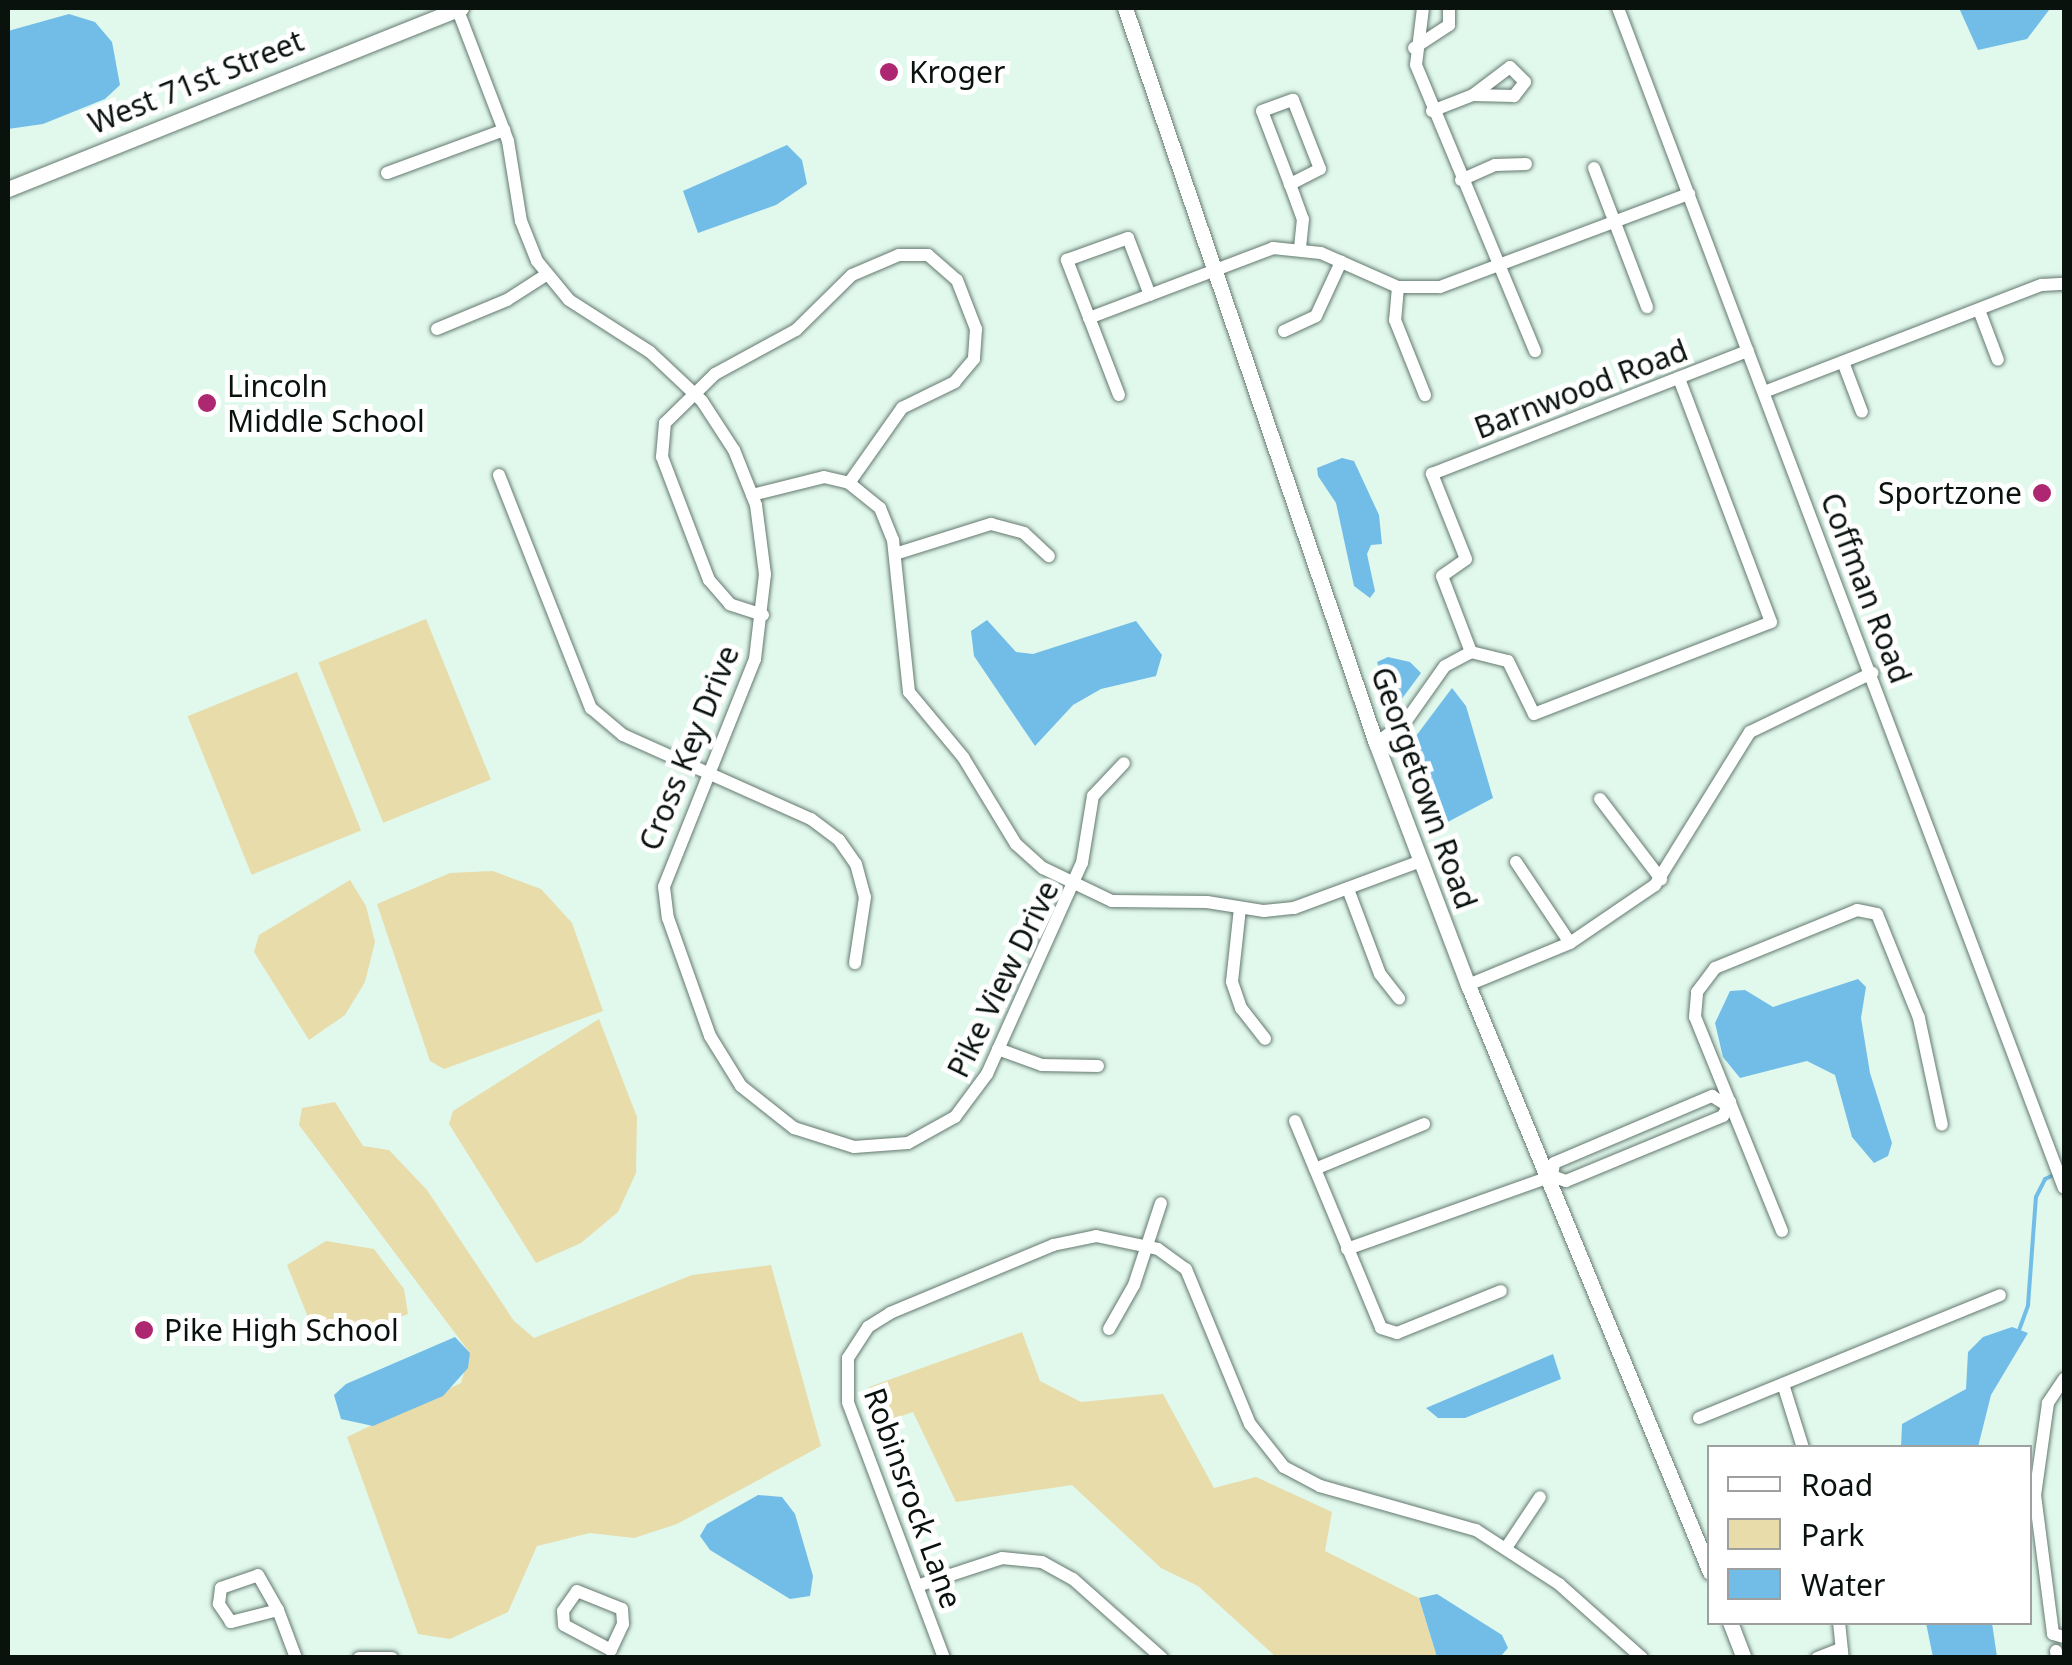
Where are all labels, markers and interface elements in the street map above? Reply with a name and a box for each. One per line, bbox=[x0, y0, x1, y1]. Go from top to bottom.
street label: West 71st Street bbox=[83, 23, 309, 141]
place label: Kroger bbox=[909, 54, 1005, 90]
marker: Kroger bbox=[878, 61, 900, 83]
street label: Barnwood Road bbox=[1469, 332, 1693, 446]
place label: Lincoln Middle School bbox=[227, 368, 425, 438]
marker: Lincoln Middle School bbox=[196, 392, 218, 414]
place label: Sportzone bbox=[1878, 475, 2022, 511]
marker: Sportzone bbox=[2031, 482, 2053, 504]
street label: Coffman Road bbox=[1813, 488, 1919, 688]
street label: Cross Key Drive bbox=[632, 640, 746, 856]
street label: Georgetown Road bbox=[1364, 662, 1484, 914]
street label: Pike View Drive bbox=[940, 875, 1066, 1083]
place label: Pike High School bbox=[164, 1312, 399, 1348]
marker: Pike High School bbox=[133, 1319, 155, 1341]
street label: Robinsrock Lane bbox=[856, 1383, 970, 1613]
legend bbox=[1707, 1445, 2032, 1625]
text: Road bbox=[1801, 1464, 1873, 1505]
text: Park bbox=[1801, 1514, 1864, 1555]
text: Water bbox=[1801, 1564, 1885, 1605]

